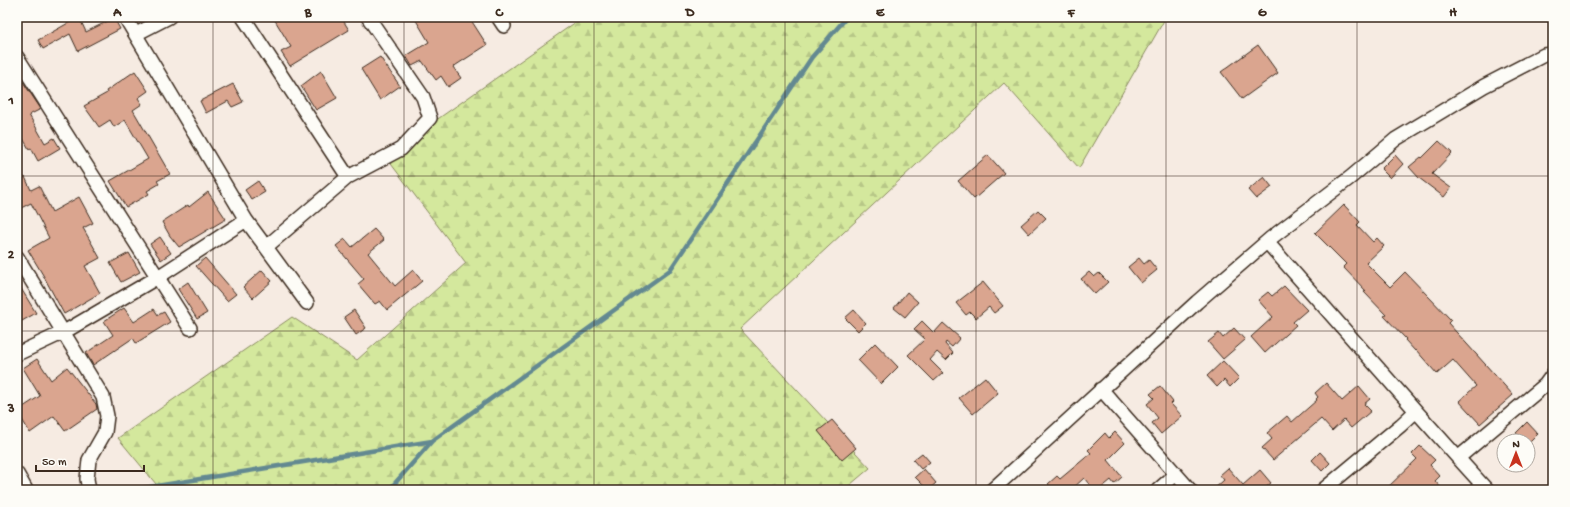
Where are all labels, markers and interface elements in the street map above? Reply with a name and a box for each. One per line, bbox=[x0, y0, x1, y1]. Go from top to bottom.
text: A bbox=[112, 6, 122, 21]
text: B bbox=[304, 6, 313, 21]
text: C bbox=[494, 6, 504, 21]
text: D bbox=[685, 6, 695, 21]
text: E bbox=[876, 6, 885, 21]
text: F bbox=[1067, 6, 1076, 21]
text: G bbox=[1258, 6, 1267, 21]
text: H bbox=[1449, 6, 1457, 21]
text: 1 bbox=[7, 94, 14, 109]
text: 2 bbox=[8, 248, 15, 263]
text: 3 bbox=[7, 402, 15, 417]
north arrow bbox=[1496, 433, 1536, 473]
text: N bbox=[1512, 439, 1520, 451]
scale bar bbox=[36, 447, 144, 473]
text: 50 m bbox=[42, 456, 67, 470]

